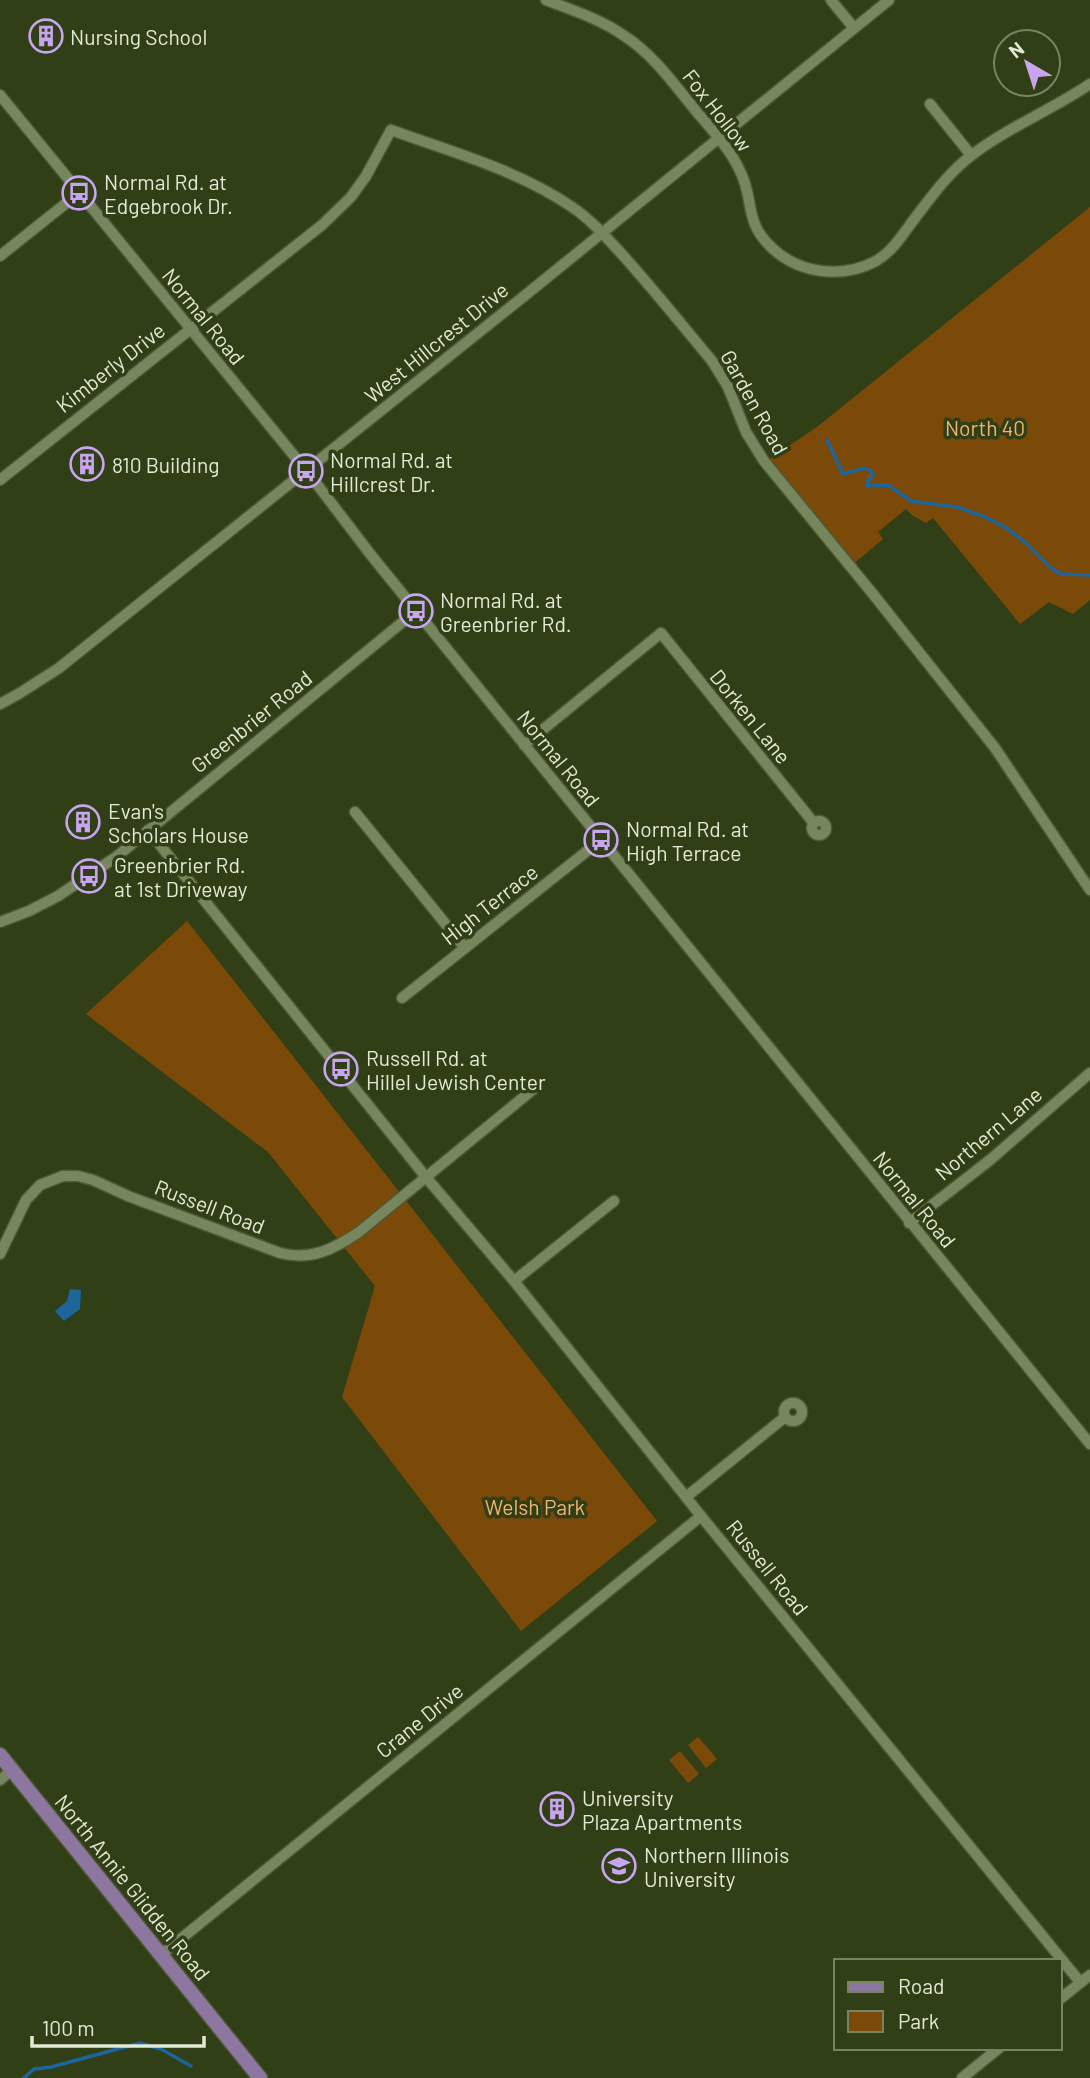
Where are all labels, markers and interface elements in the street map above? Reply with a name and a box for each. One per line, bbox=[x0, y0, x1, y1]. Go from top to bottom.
building icon: Nursing School bbox=[27, 17, 65, 55]
place label: Nursing School bbox=[70, 24, 207, 49]
north arrow bbox=[992, 28, 1062, 98]
text: N bbox=[1004, 36, 1028, 62]
street label: Fox Hollow bbox=[678, 64, 758, 156]
place label: Normal Rd. at Edgebrook Dr. bbox=[104, 169, 233, 218]
bus stop icon: Normal Rd. at Edgebrook Dr. bbox=[60, 174, 98, 212]
street label: Normal Road bbox=[158, 263, 250, 369]
street label: West Hillcrest Drive bbox=[359, 277, 513, 407]
street label: Kimberly Drive bbox=[51, 317, 169, 417]
street label: Garden Road bbox=[716, 345, 794, 459]
park label: North 40 bbox=[945, 415, 1025, 440]
building icon: 810 Building bbox=[68, 445, 106, 483]
place label: Normal Rd. at Hillcrest Dr. bbox=[330, 447, 453, 496]
place label: 810 Building bbox=[112, 452, 219, 477]
bus stop icon: Normal Rd. at Hillcrest Dr. bbox=[287, 452, 325, 490]
place label: Normal Rd. at Greenbrier Rd. bbox=[440, 587, 572, 636]
bus stop icon: Normal Rd. at Greenbrier Rd. bbox=[397, 592, 435, 630]
street label: Dorken Lane bbox=[705, 664, 797, 768]
street label: Greenbrier Road bbox=[186, 665, 316, 777]
street label: Normal Road bbox=[513, 705, 605, 811]
place label: Evan's Scholars House bbox=[108, 798, 249, 847]
building icon: Evan's Scholars House bbox=[64, 803, 102, 841]
place label: Normal Rd. at High Terrace bbox=[626, 816, 749, 865]
bus stop icon: Normal Rd. at High Terrace bbox=[582, 821, 620, 859]
place label: Greenbrier Rd. at 1st Driveway bbox=[114, 852, 248, 901]
bus stop icon: Greenbrier Rd. at 1st Driveway bbox=[70, 857, 108, 895]
street label: High Terrace bbox=[436, 859, 542, 949]
place label: Russell Rd. at Hillel Jewish Center bbox=[366, 1045, 546, 1094]
bus stop icon: Russell Rd. at Hillel Jewish Center bbox=[322, 1050, 360, 1088]
street label: Northern Lane bbox=[929, 1081, 1047, 1185]
street label: Normal Road bbox=[869, 1146, 961, 1252]
street label: Russell Road bbox=[152, 1174, 268, 1238]
park label: Welsh Park bbox=[485, 1494, 585, 1519]
street label: Russell Road bbox=[722, 1514, 814, 1620]
street label: Crane Drive bbox=[371, 1677, 467, 1763]
place label: University Plaza Apartments bbox=[582, 1785, 742, 1834]
street label: North Annie Glidden Road bbox=[50, 1789, 216, 1985]
building icon: University Plaza Apartments bbox=[538, 1790, 576, 1828]
place label: Northern Illinois University bbox=[644, 1842, 789, 1891]
school or university icon: Northern Illinois University bbox=[600, 1847, 638, 1885]
legend bbox=[834, 1959, 1062, 2050]
text: Road bbox=[898, 1973, 944, 1998]
scale bar bbox=[32, 2004, 203, 2048]
text: Park bbox=[898, 2008, 939, 2033]
text: 100 m bbox=[42, 2015, 95, 2040]

